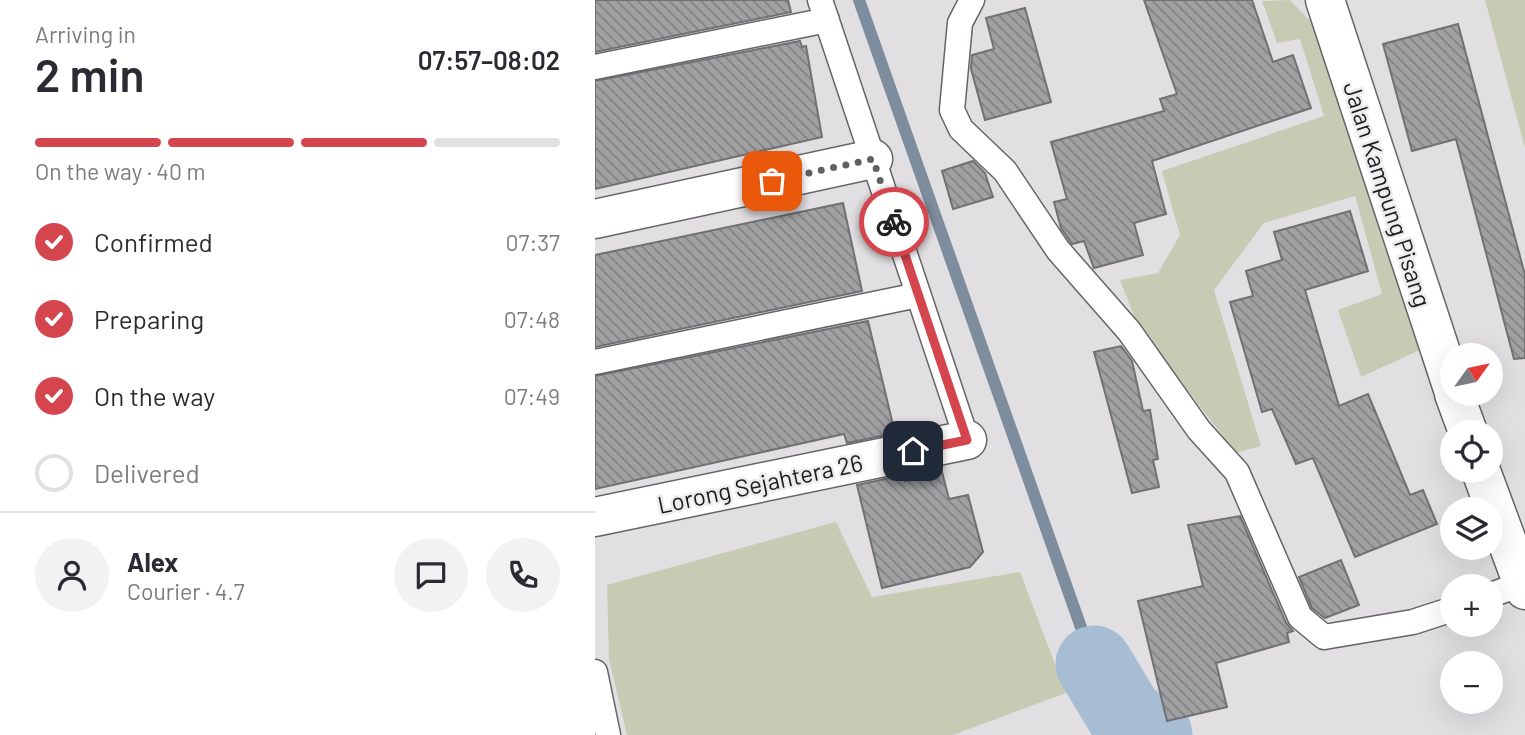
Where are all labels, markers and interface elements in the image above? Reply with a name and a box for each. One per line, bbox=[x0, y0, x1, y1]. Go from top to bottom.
text: Arriving in bbox=[35, 20, 136, 48]
text: 07:57–08:02 bbox=[418, 44, 560, 75]
text: 2 min bbox=[35, 46, 144, 101]
street label: Jalan Kampung Pisang bbox=[1338, 78, 1438, 310]
pin bbox=[742, 151, 802, 211]
text: On the way · 40 m bbox=[35, 157, 206, 185]
icon: bag bbox=[753, 162, 791, 200]
courier bbox=[859, 187, 929, 257]
icon: bike bbox=[875, 203, 913, 241]
icon: check bbox=[35, 223, 73, 261]
text: Confirmed bbox=[94, 226, 213, 257]
text: 07:37 bbox=[506, 228, 560, 256]
icon: check bbox=[35, 300, 73, 338]
text: Preparing bbox=[94, 303, 204, 334]
text: 07:48 bbox=[504, 305, 560, 333]
north arrow bbox=[1440, 343, 1503, 406]
map controls bbox=[1440, 343, 1503, 714]
icon: check bbox=[35, 377, 73, 415]
text: On the way bbox=[94, 380, 215, 411]
text: 07:49 bbox=[504, 382, 560, 410]
button: locate bbox=[1440, 420, 1503, 483]
pin bbox=[883, 421, 943, 481]
icon: home bbox=[894, 432, 932, 470]
street label: Lorong Sejahtera 26 bbox=[655, 447, 865, 519]
text: Delivered bbox=[94, 457, 200, 488]
button: layers bbox=[1440, 497, 1503, 560]
button: person bbox=[35, 538, 109, 612]
button: chat bbox=[394, 538, 468, 612]
button: phone bbox=[486, 538, 560, 612]
text: Alex bbox=[127, 546, 178, 577]
button: + bbox=[1440, 574, 1503, 637]
text: Courier · 4.7 bbox=[127, 577, 245, 605]
button: − bbox=[1440, 651, 1503, 714]

